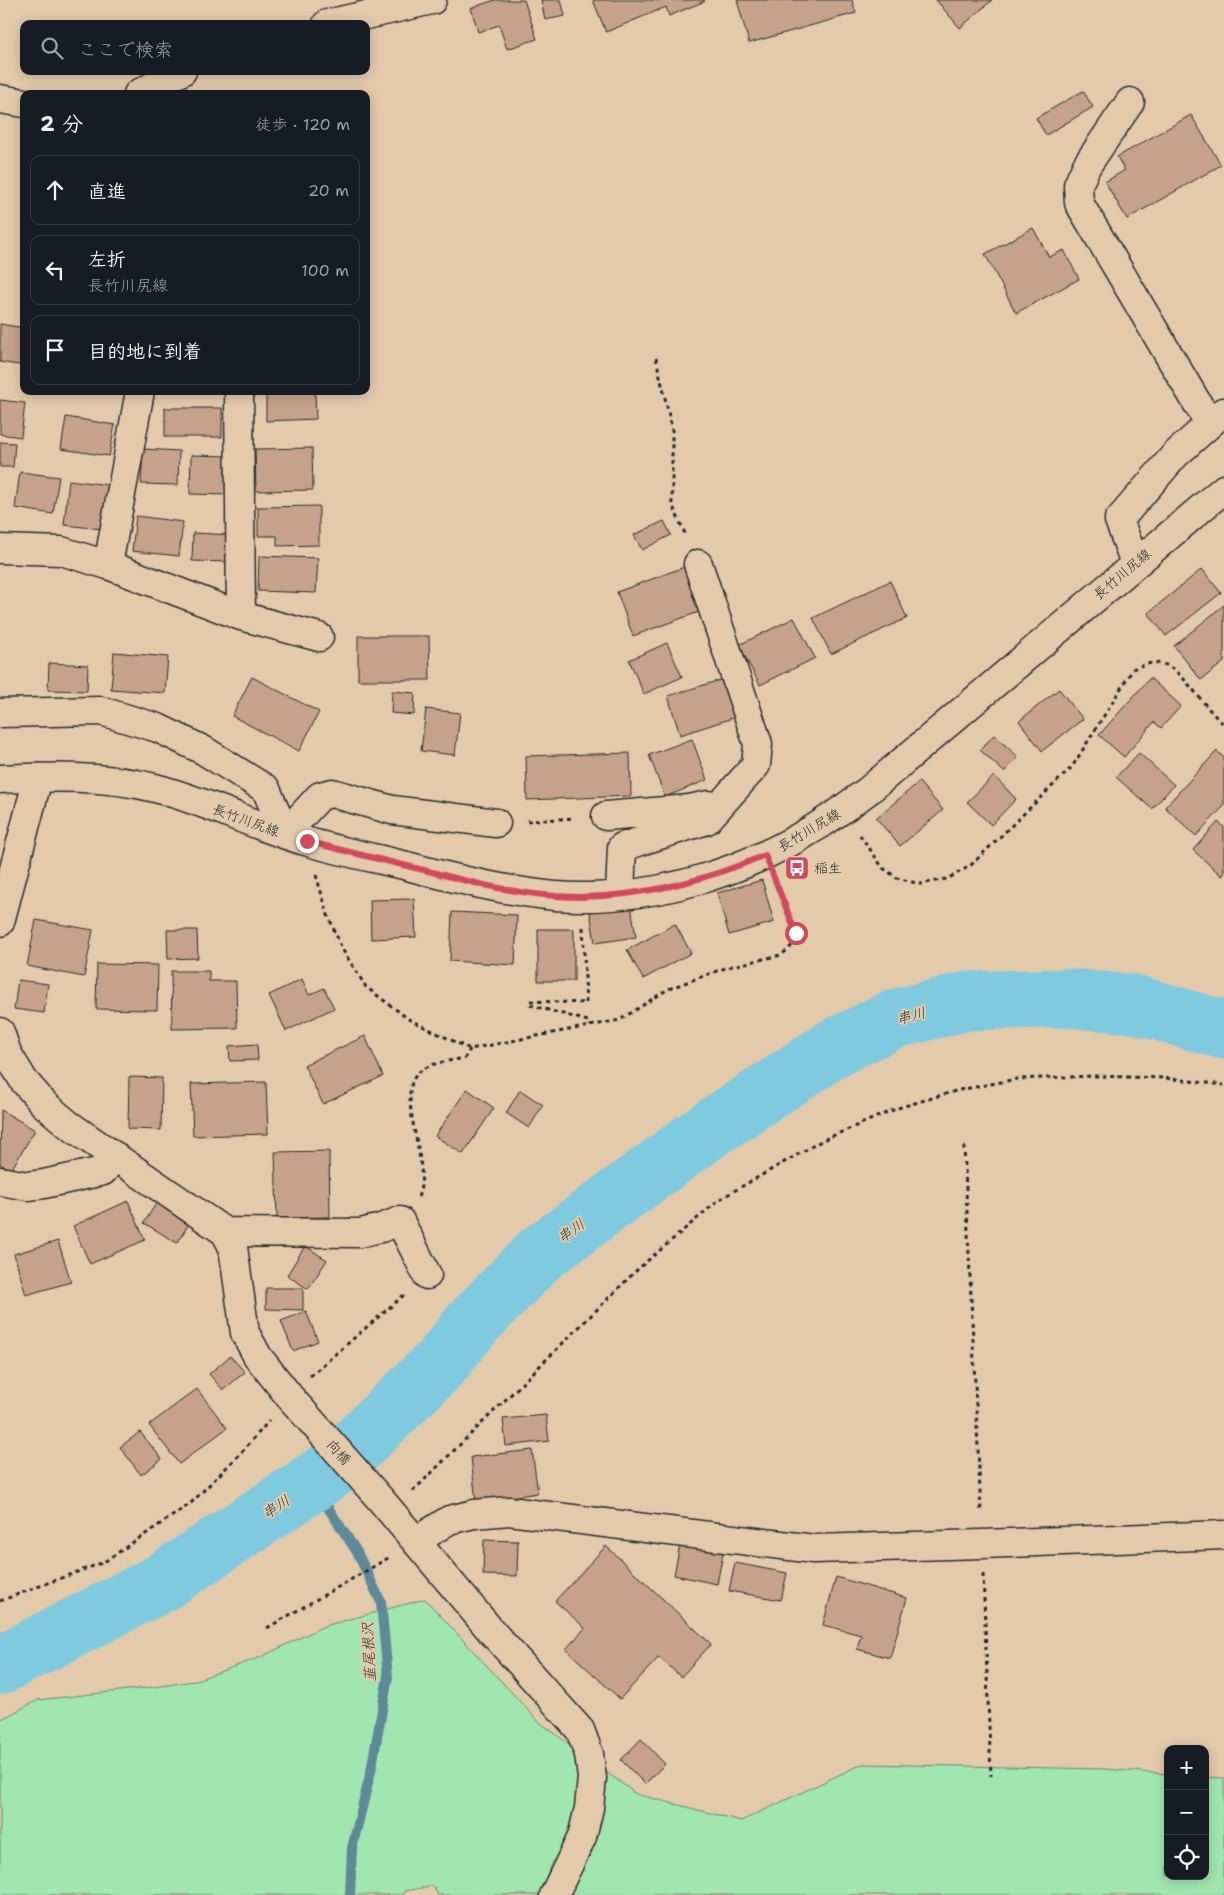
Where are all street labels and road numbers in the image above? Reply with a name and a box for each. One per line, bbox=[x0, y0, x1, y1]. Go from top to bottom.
street label: 長竹川尻線 bbox=[1089, 545, 1155, 603]
street label: 長竹川尻線 bbox=[210, 800, 282, 840]
street label: 長竹川尻線 bbox=[774, 804, 844, 856]
street label: 向橋 bbox=[323, 1436, 355, 1468]

